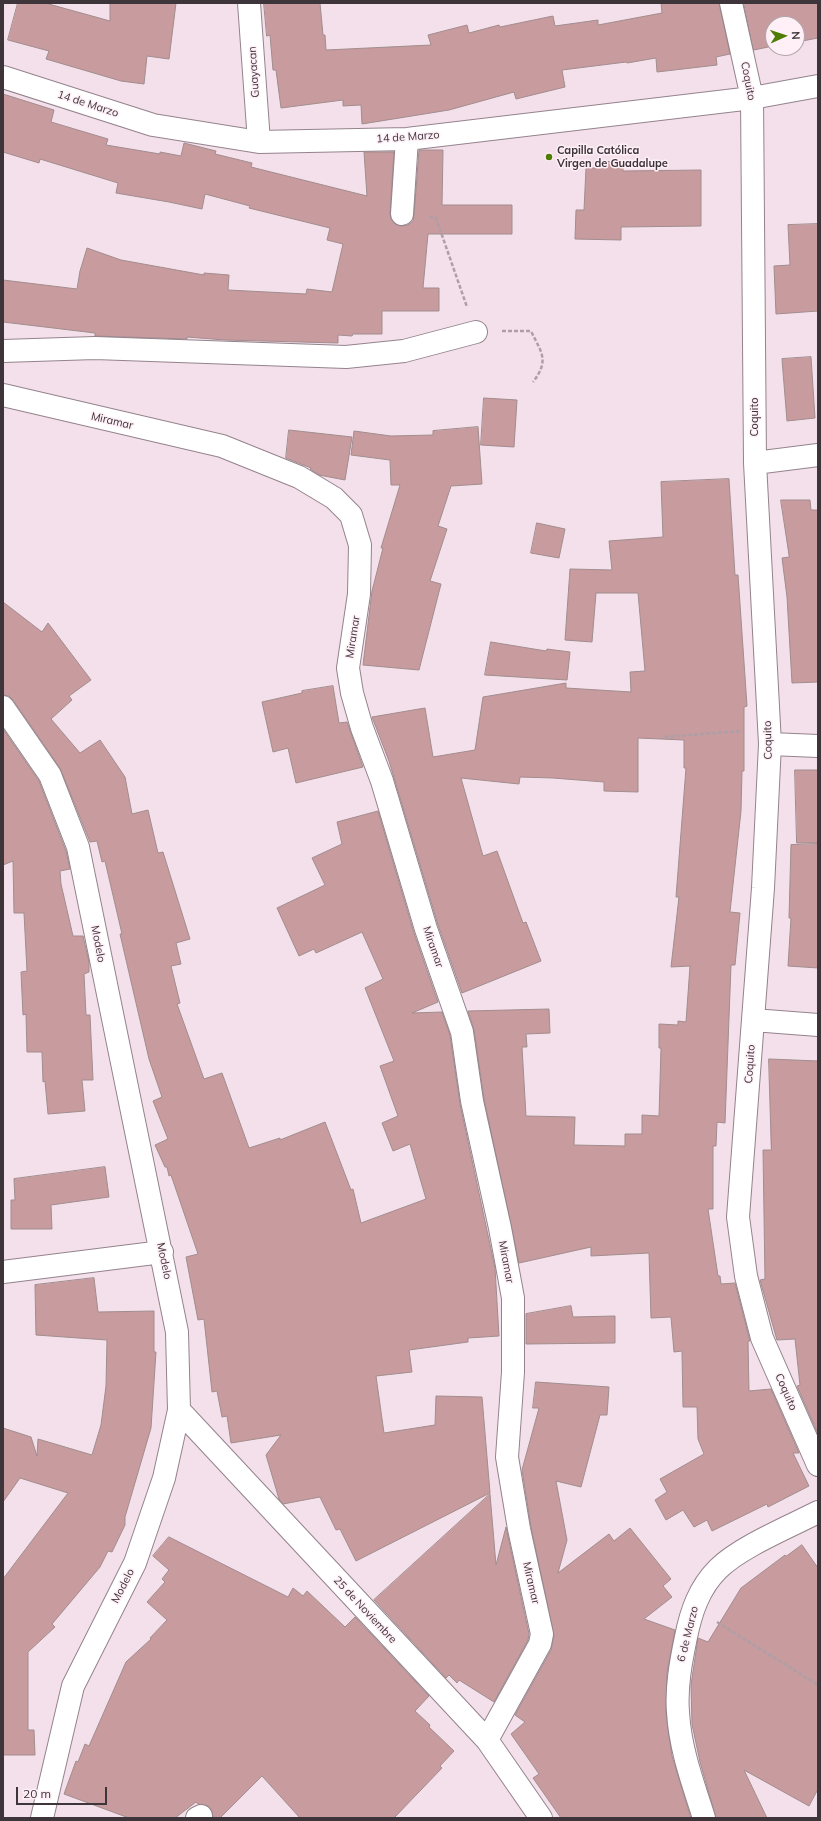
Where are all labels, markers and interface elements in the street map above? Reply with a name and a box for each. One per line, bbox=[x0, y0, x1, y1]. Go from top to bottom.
north arrow bbox=[765, 16, 805, 56]
text: N bbox=[789, 31, 803, 40]
street label: Guayacan bbox=[246, 46, 262, 98]
street label: Coquito bbox=[738, 61, 758, 101]
street label: 14 de Marzo bbox=[56, 88, 120, 120]
street label: 14 de Marzo bbox=[376, 128, 440, 146]
place label: Capilla Católica Virgen de Guadalupe bbox=[557, 144, 668, 170]
marker: Capilla Católica Virgen de Guadalupe bbox=[544, 152, 554, 162]
street label: Coquito bbox=[748, 397, 762, 437]
street label: Miramar bbox=[90, 410, 134, 432]
street label: Miramar bbox=[343, 615, 363, 659]
street label: Coquito bbox=[761, 720, 775, 760]
street label: Modelo bbox=[88, 924, 108, 964]
street label: Miramar bbox=[420, 925, 446, 969]
street label: Coquito bbox=[742, 1044, 758, 1084]
street label: Miramar bbox=[495, 1240, 517, 1284]
street label: Modelo bbox=[154, 1241, 174, 1281]
street label: Coquito bbox=[772, 1371, 800, 1413]
street label: Miramar bbox=[520, 1561, 542, 1605]
street label: Modelo bbox=[109, 1566, 137, 1606]
street label: 25 de Noviembre bbox=[331, 1574, 399, 1646]
street label: 6 de Marzo bbox=[675, 1605, 701, 1663]
scale bar bbox=[18, 1779, 109, 1805]
text: 20 m bbox=[23, 1786, 51, 1801]

